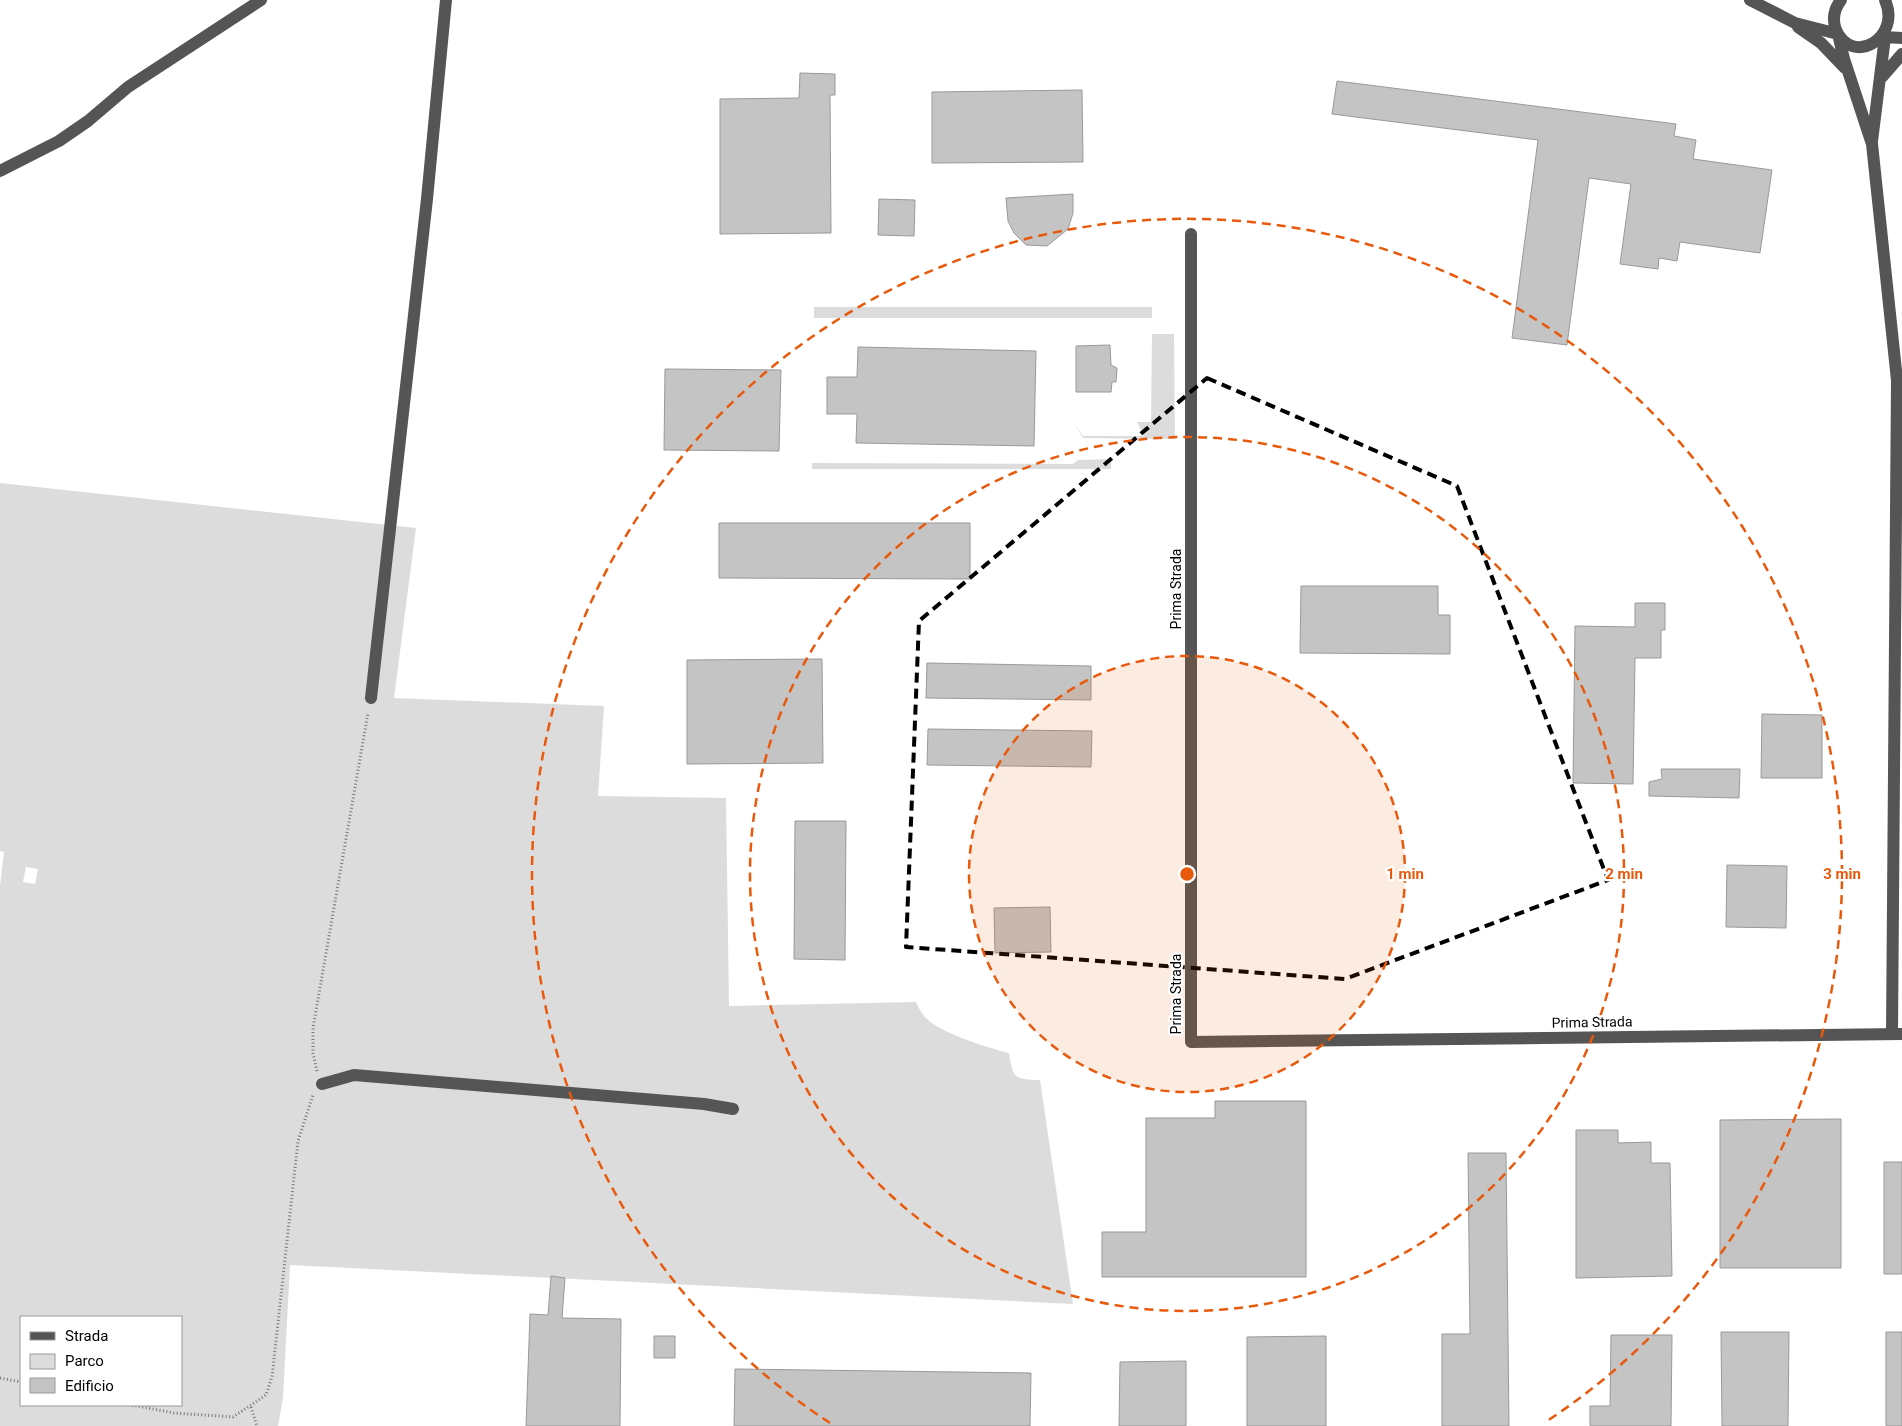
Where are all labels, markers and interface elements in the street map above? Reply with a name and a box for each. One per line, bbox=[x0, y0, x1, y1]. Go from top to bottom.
street label: Prima Strada bbox=[1168, 549, 1184, 629]
centre of rings bbox=[1178, 865, 1196, 883]
text: 1 min bbox=[1386, 865, 1424, 883]
text: 2 min bbox=[1605, 865, 1643, 883]
text: 3 min bbox=[1823, 865, 1861, 883]
street label: Prima Strada bbox=[1168, 954, 1184, 1034]
street label: Prima Strada bbox=[1551, 1013, 1633, 1031]
legend bbox=[20, 1316, 182, 1406]
text: Strada bbox=[65, 1327, 108, 1345]
text: Parco bbox=[65, 1352, 104, 1370]
text: Edificio bbox=[65, 1377, 114, 1395]

